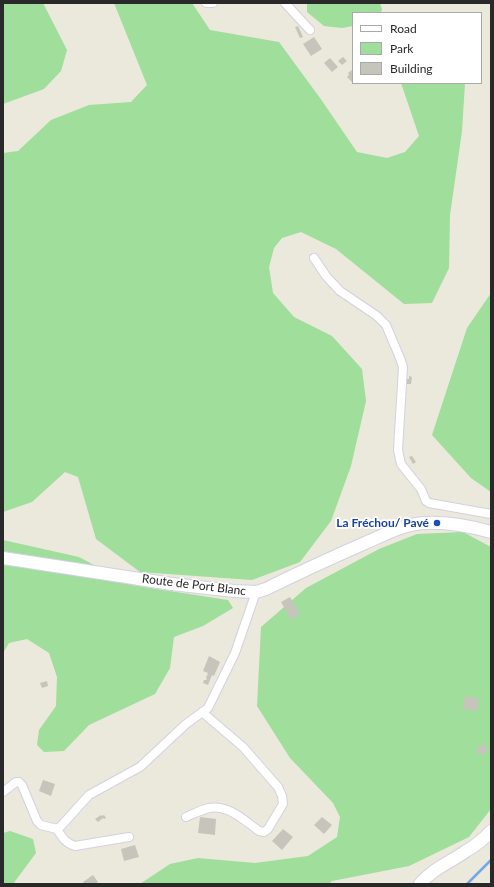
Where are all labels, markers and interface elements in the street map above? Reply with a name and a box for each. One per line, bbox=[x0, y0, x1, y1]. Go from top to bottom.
legend bbox=[352, 12, 482, 84]
text: Road bbox=[390, 21, 417, 36]
text: Park bbox=[390, 41, 413, 56]
text: Building bbox=[390, 61, 433, 76]
place label: La Fréchou/ Pavé bbox=[336, 516, 429, 530]
marker: La Fréchou/ Pavé bbox=[432, 518, 442, 528]
street label: Route de Port Blanc bbox=[141, 571, 247, 599]

